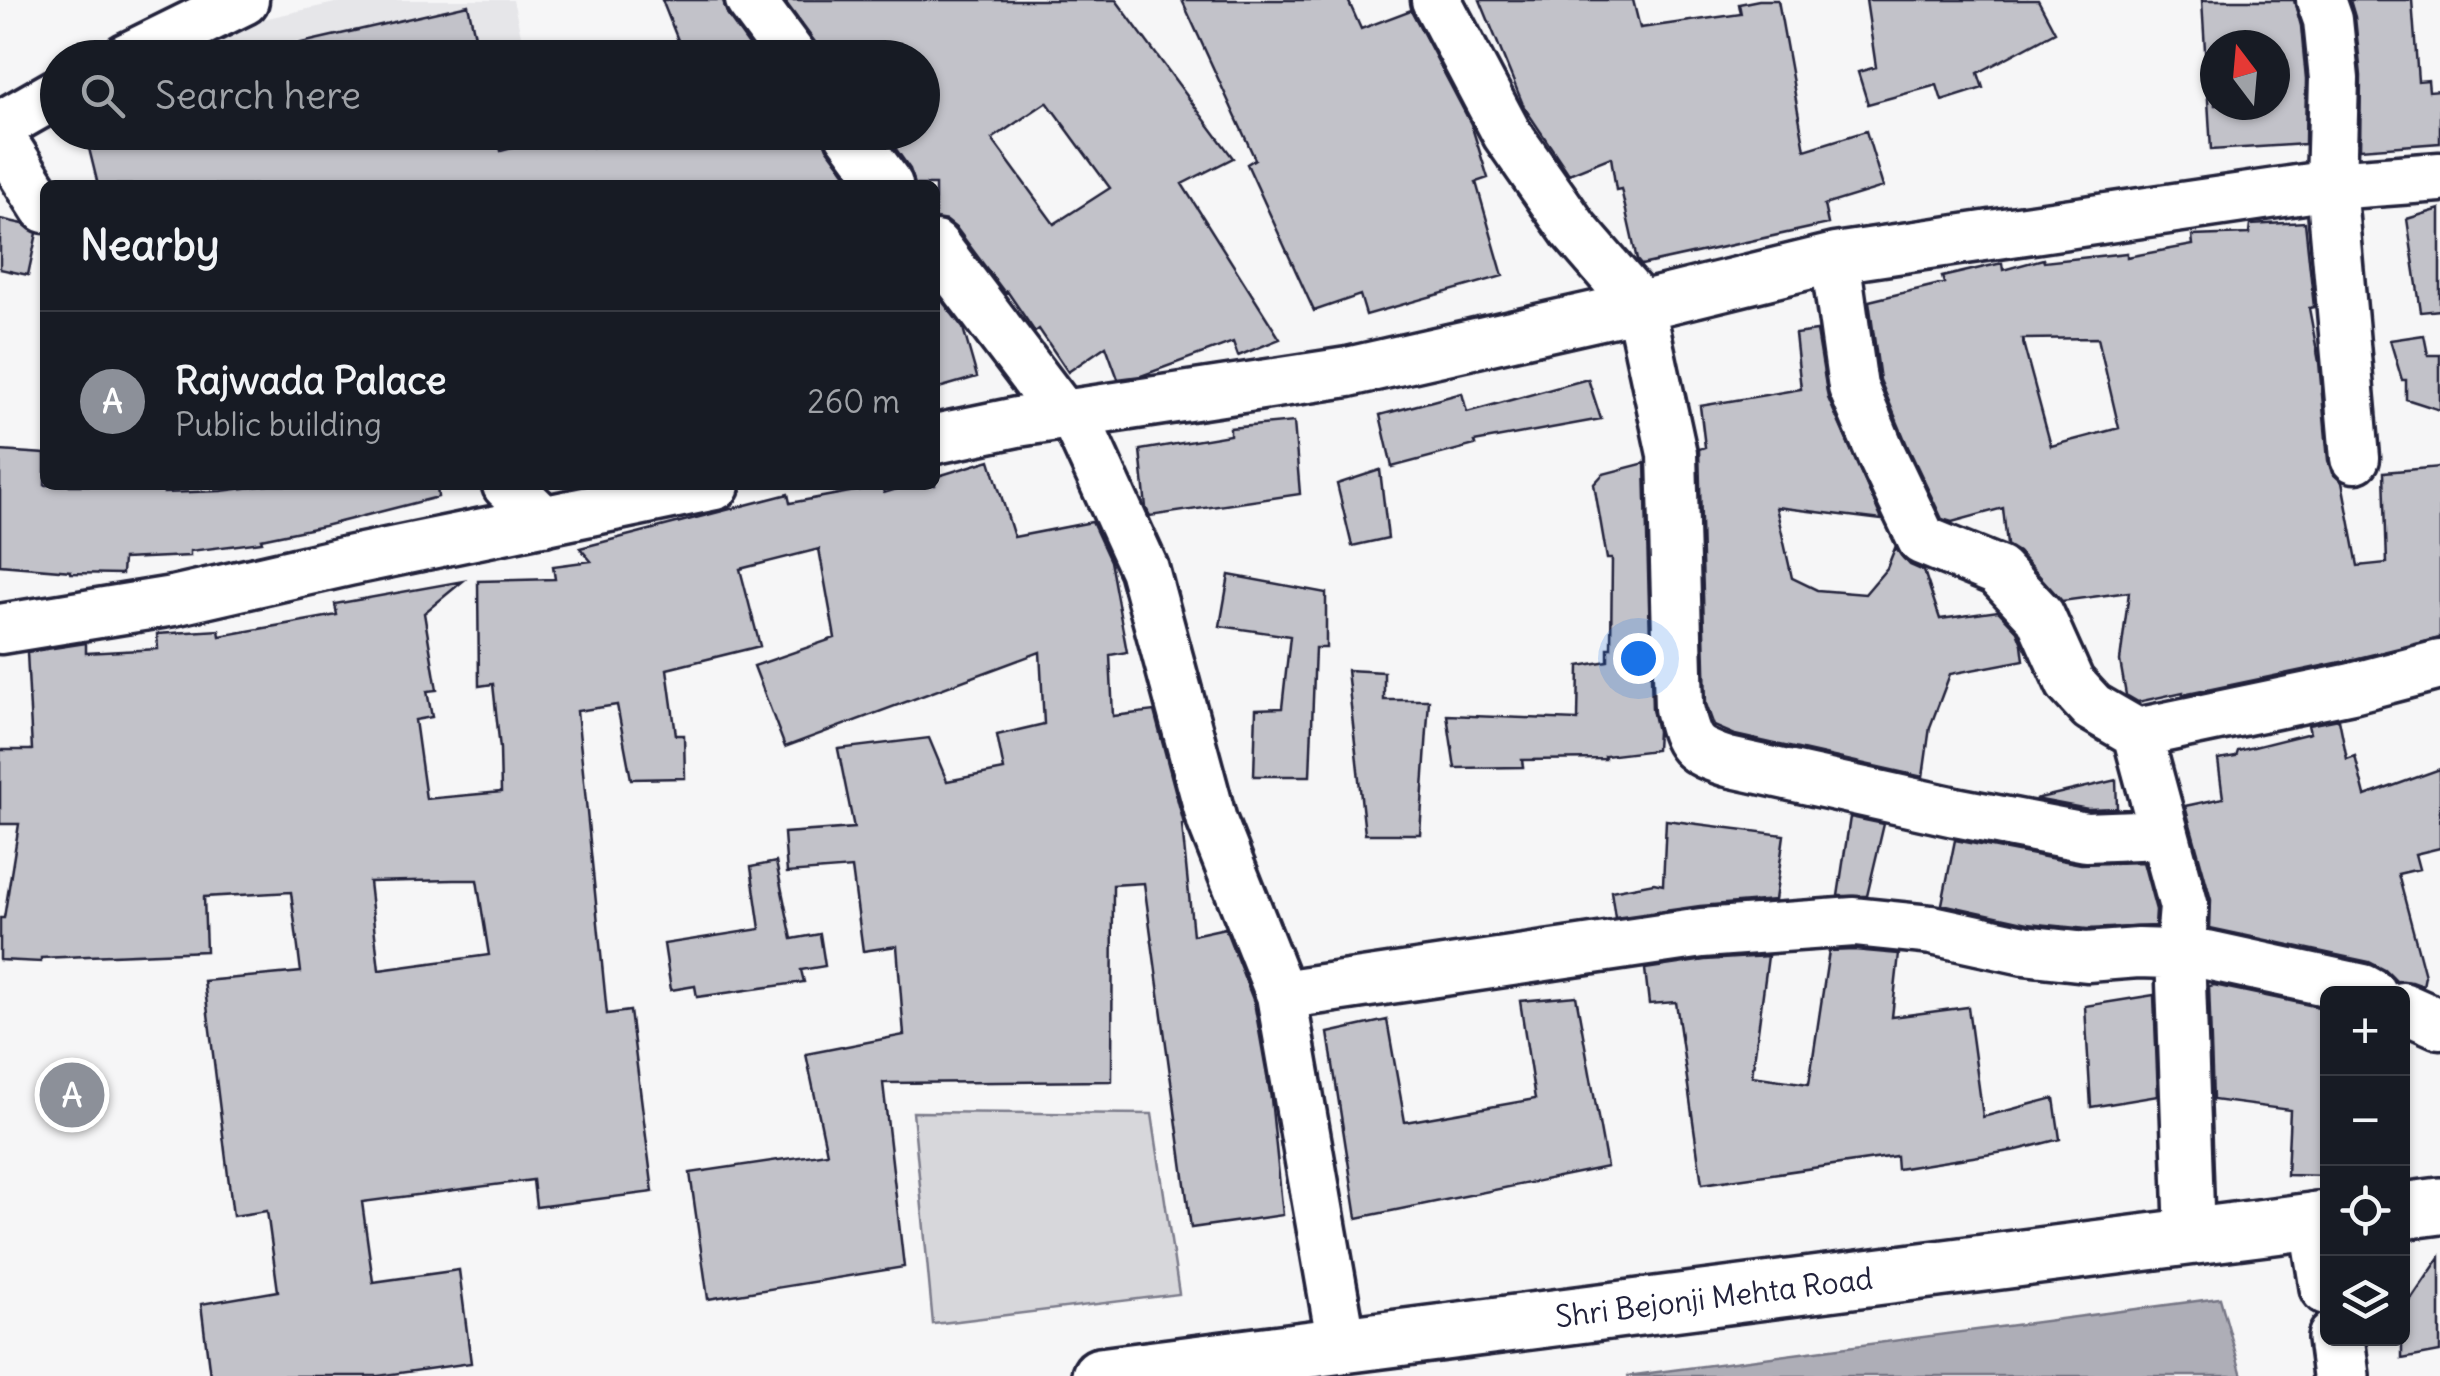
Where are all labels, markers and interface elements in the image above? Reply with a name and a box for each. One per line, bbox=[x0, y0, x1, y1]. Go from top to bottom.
north arrow bbox=[2200, 30, 2290, 120]
search box bbox=[40, 40, 940, 150]
icon: search bbox=[75, 68, 130, 123]
text: Search here bbox=[155, 72, 361, 119]
text: Nearby bbox=[80, 219, 219, 271]
text: Rajwada Palace bbox=[175, 357, 446, 404]
text: A bbox=[102, 381, 123, 422]
text: 260 m bbox=[807, 381, 900, 422]
text: Public building bbox=[175, 404, 382, 445]
your location bbox=[1613, 633, 1664, 684]
map controls bbox=[2320, 986, 2410, 1346]
button: + bbox=[2320, 986, 2410, 1076]
pin: A bbox=[40, 1058, 104, 1132]
button: − bbox=[2320, 1076, 2410, 1166]
button: locate bbox=[2320, 1166, 2410, 1256]
button: layers bbox=[2320, 1256, 2410, 1346]
street label: Shri Bejonji Mehta Road bbox=[1553, 1259, 1875, 1335]

